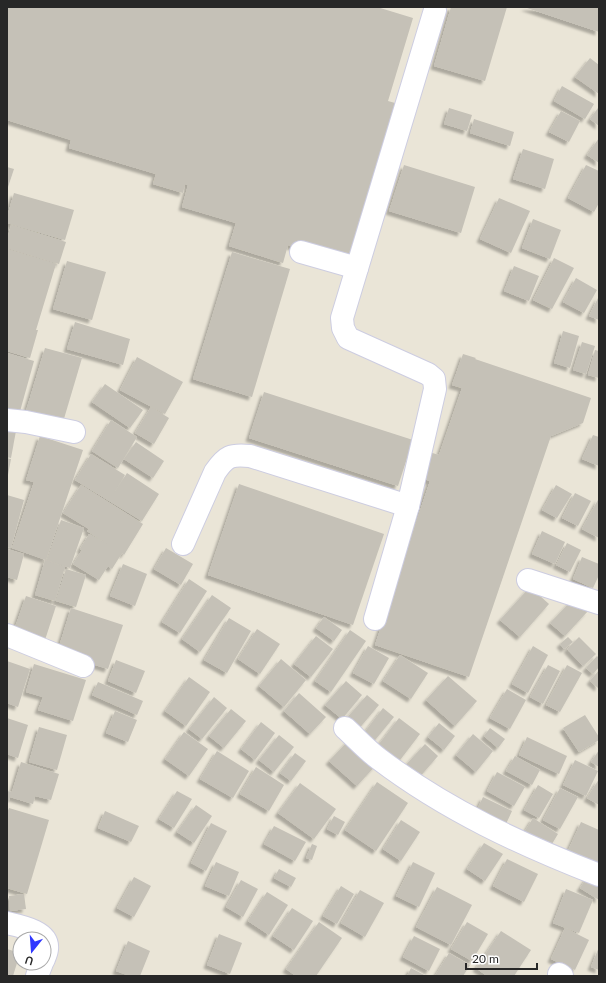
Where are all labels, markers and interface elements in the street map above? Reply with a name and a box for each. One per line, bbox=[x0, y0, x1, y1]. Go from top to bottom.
north arrow bbox=[12, 931, 52, 971]
scale bar bbox=[466, 945, 537, 971]
text: 20 m bbox=[472, 951, 499, 966]
text: U bbox=[23, 954, 35, 968]

